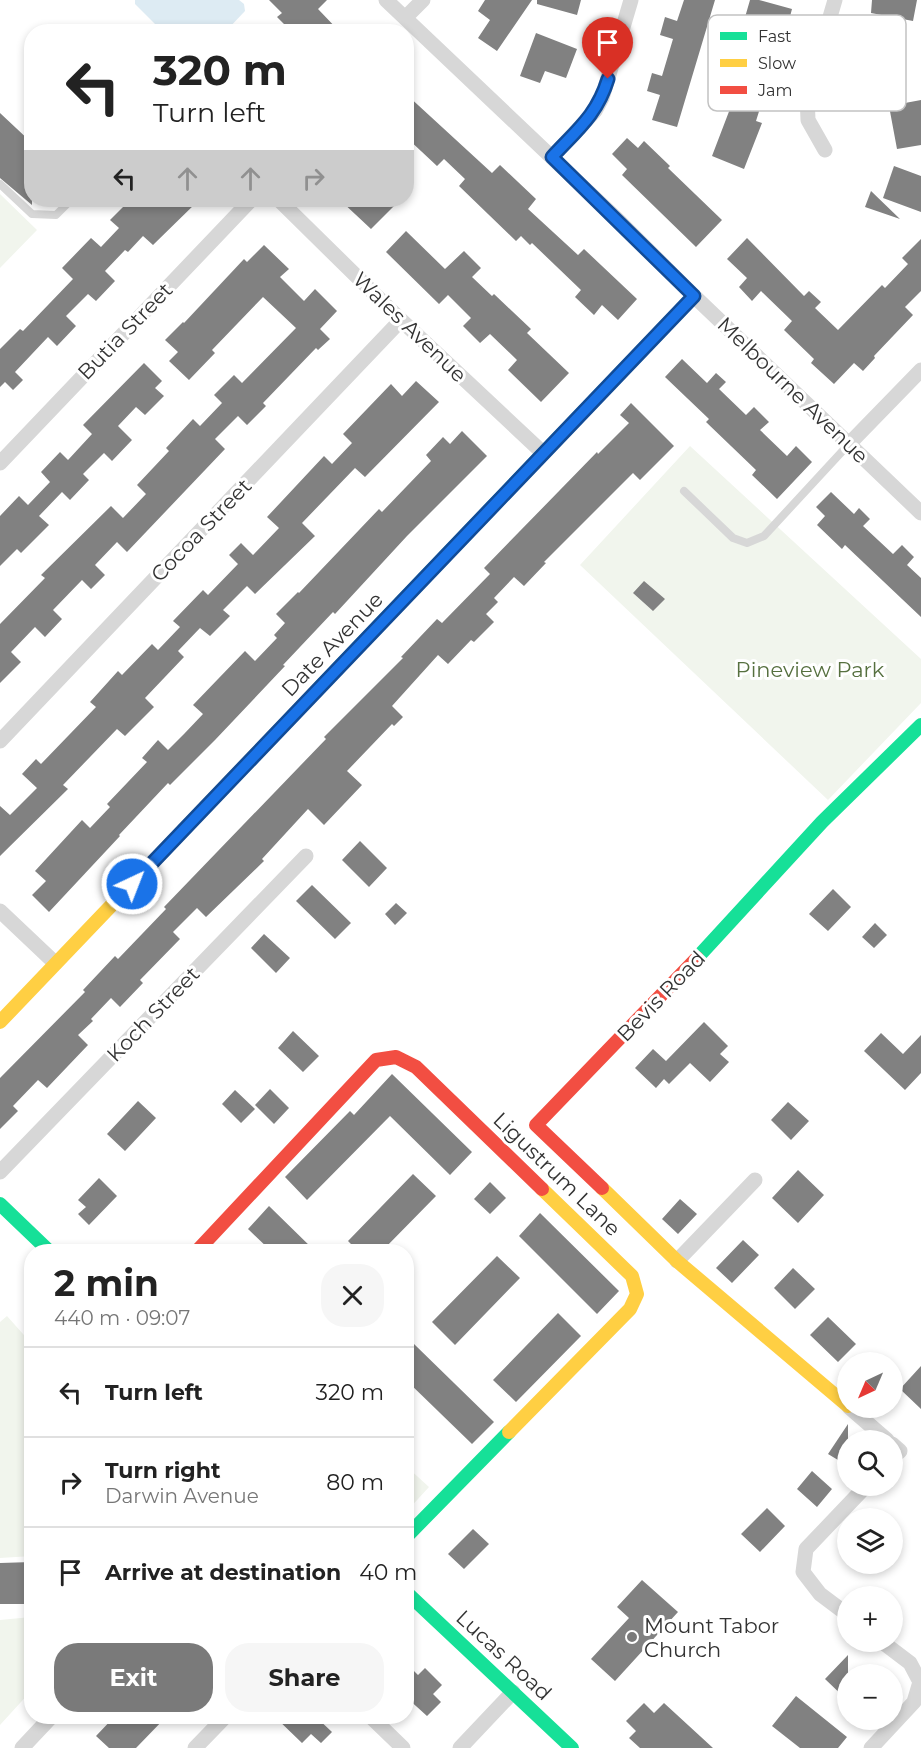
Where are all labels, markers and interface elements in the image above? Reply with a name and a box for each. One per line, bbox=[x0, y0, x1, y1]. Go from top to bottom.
legend bbox=[708, 15, 906, 111]
pin bbox=[582, 17, 633, 79]
icon: arrive bbox=[591, 26, 624, 59]
text: Fast bbox=[758, 27, 792, 46]
text: 320 m bbox=[153, 44, 287, 96]
icon: left bbox=[54, 48, 132, 126]
text: Slow bbox=[758, 54, 796, 73]
text: Jam bbox=[757, 81, 792, 100]
text: Turn left bbox=[153, 96, 266, 129]
icon: left bbox=[108, 162, 141, 195]
icon: ahead bbox=[171, 162, 204, 195]
icon: ahead bbox=[234, 162, 267, 195]
icon: right bbox=[297, 162, 330, 195]
street label: Wales Avenue bbox=[348, 267, 472, 387]
street label: Butia Street bbox=[72, 277, 178, 385]
street label: Melbourne Avenue bbox=[712, 312, 874, 468]
street label: Cocoa Street bbox=[146, 473, 256, 587]
street label: Date Avenue bbox=[276, 587, 388, 701]
park label: Pineview Park bbox=[736, 657, 885, 682]
position arrow bbox=[100, 852, 164, 916]
street label: Bevis Road bbox=[612, 946, 710, 1046]
street label: Koch Street bbox=[101, 961, 205, 1067]
street label: Ligustrum Lane bbox=[488, 1107, 626, 1241]
text: 2 min bbox=[54, 1261, 159, 1305]
button: close bbox=[321, 1264, 384, 1327]
text: 440 m · 09:07 bbox=[54, 1306, 190, 1330]
north arrow bbox=[837, 1352, 903, 1418]
map controls bbox=[837, 1352, 903, 1730]
icon: left bbox=[54, 1376, 87, 1409]
text: Turn left bbox=[105, 1379, 203, 1406]
text: 320 m bbox=[316, 1379, 384, 1406]
button: search bbox=[837, 1430, 903, 1496]
text: Turn right bbox=[105, 1457, 220, 1484]
icon: right bbox=[54, 1466, 87, 1499]
text: 80 m bbox=[326, 1469, 384, 1496]
text: Darwin Avenue bbox=[105, 1484, 259, 1508]
button: layers bbox=[837, 1508, 903, 1574]
icon: arrive bbox=[54, 1556, 87, 1589]
text: Arrive at destination bbox=[105, 1559, 341, 1586]
text: 40 m bbox=[359, 1559, 417, 1586]
button: + bbox=[837, 1586, 903, 1652]
street label: Lucas Road bbox=[451, 1605, 557, 1705]
place label: Mount Tabor Church bbox=[644, 1613, 779, 1662]
marker: Mount Tabor Church bbox=[625, 1630, 639, 1644]
button: Exit bbox=[54, 1643, 213, 1712]
button: Share bbox=[225, 1643, 384, 1712]
button: − bbox=[837, 1664, 903, 1730]

